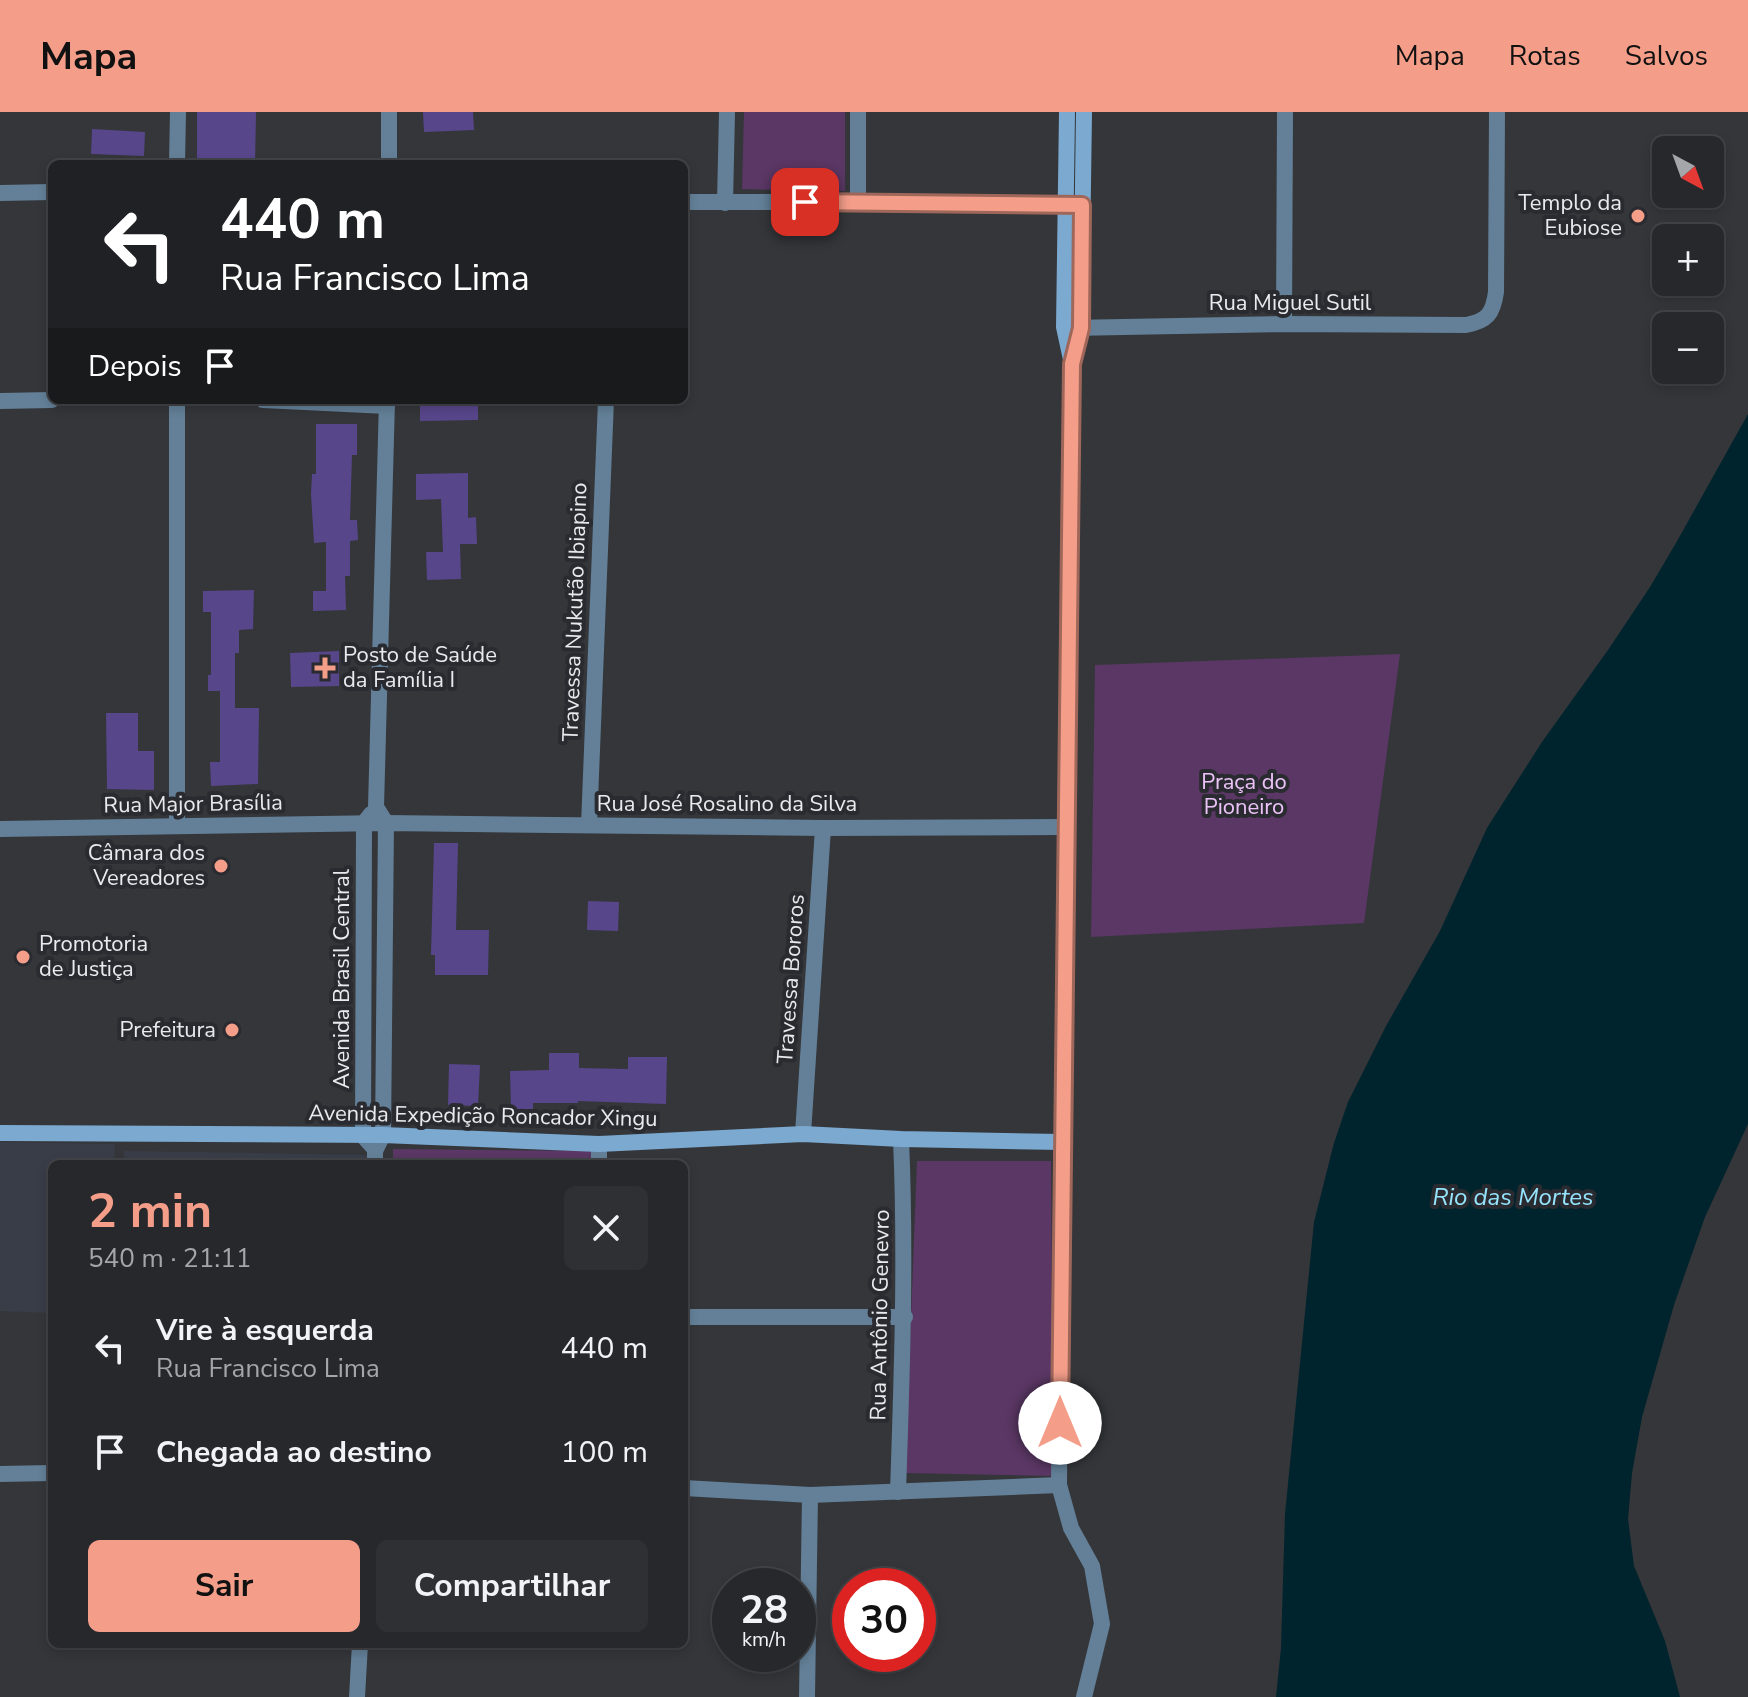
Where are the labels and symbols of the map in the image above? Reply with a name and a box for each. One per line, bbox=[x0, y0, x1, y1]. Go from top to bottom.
north arrow bbox=[1652, 136, 1724, 208]
pin bbox=[771, 168, 839, 236]
place label: Templo da Eubiose bbox=[1518, 188, 1622, 243]
marker: Templo da Eubiose bbox=[1629, 207, 1647, 225]
street label: Rua Miguel Sutil bbox=[1209, 288, 1372, 318]
street label: Travessa Nukutão Ibiapino bbox=[555, 482, 595, 742]
place label: Posto de Saúde da Família I bbox=[343, 640, 497, 695]
marker: Posto de Saúde da Família I bbox=[314, 657, 336, 679]
park label: Praça do Pioneiro bbox=[1201, 767, 1287, 822]
street label: Rua Major Brasília bbox=[103, 787, 283, 821]
street label: Rua José Rosalino da Silva bbox=[597, 789, 857, 819]
place label: Câmara dos Vereadores bbox=[88, 838, 205, 893]
marker: Câmara dos Vereadores bbox=[212, 857, 230, 875]
street label: Avenida Brasil Central bbox=[327, 868, 357, 1089]
street label: Travessa Bororos bbox=[770, 893, 812, 1065]
place label: Promotoria de Justiça bbox=[39, 929, 148, 984]
marker: Promotoria de Justiça bbox=[14, 948, 32, 966]
place label: Prefeitura bbox=[120, 1015, 216, 1045]
marker: Prefeitura bbox=[223, 1021, 241, 1039]
street label: Avenida Expedição Roncador Xingu bbox=[308, 1098, 658, 1134]
water label: Rio das Mortes bbox=[1432, 1181, 1594, 1213]
street label: Rua Antônio Genevro bbox=[863, 1209, 897, 1421]
position arrow bbox=[1018, 1381, 1102, 1465]
speed limit sign: 30 bbox=[832, 1568, 936, 1672]

